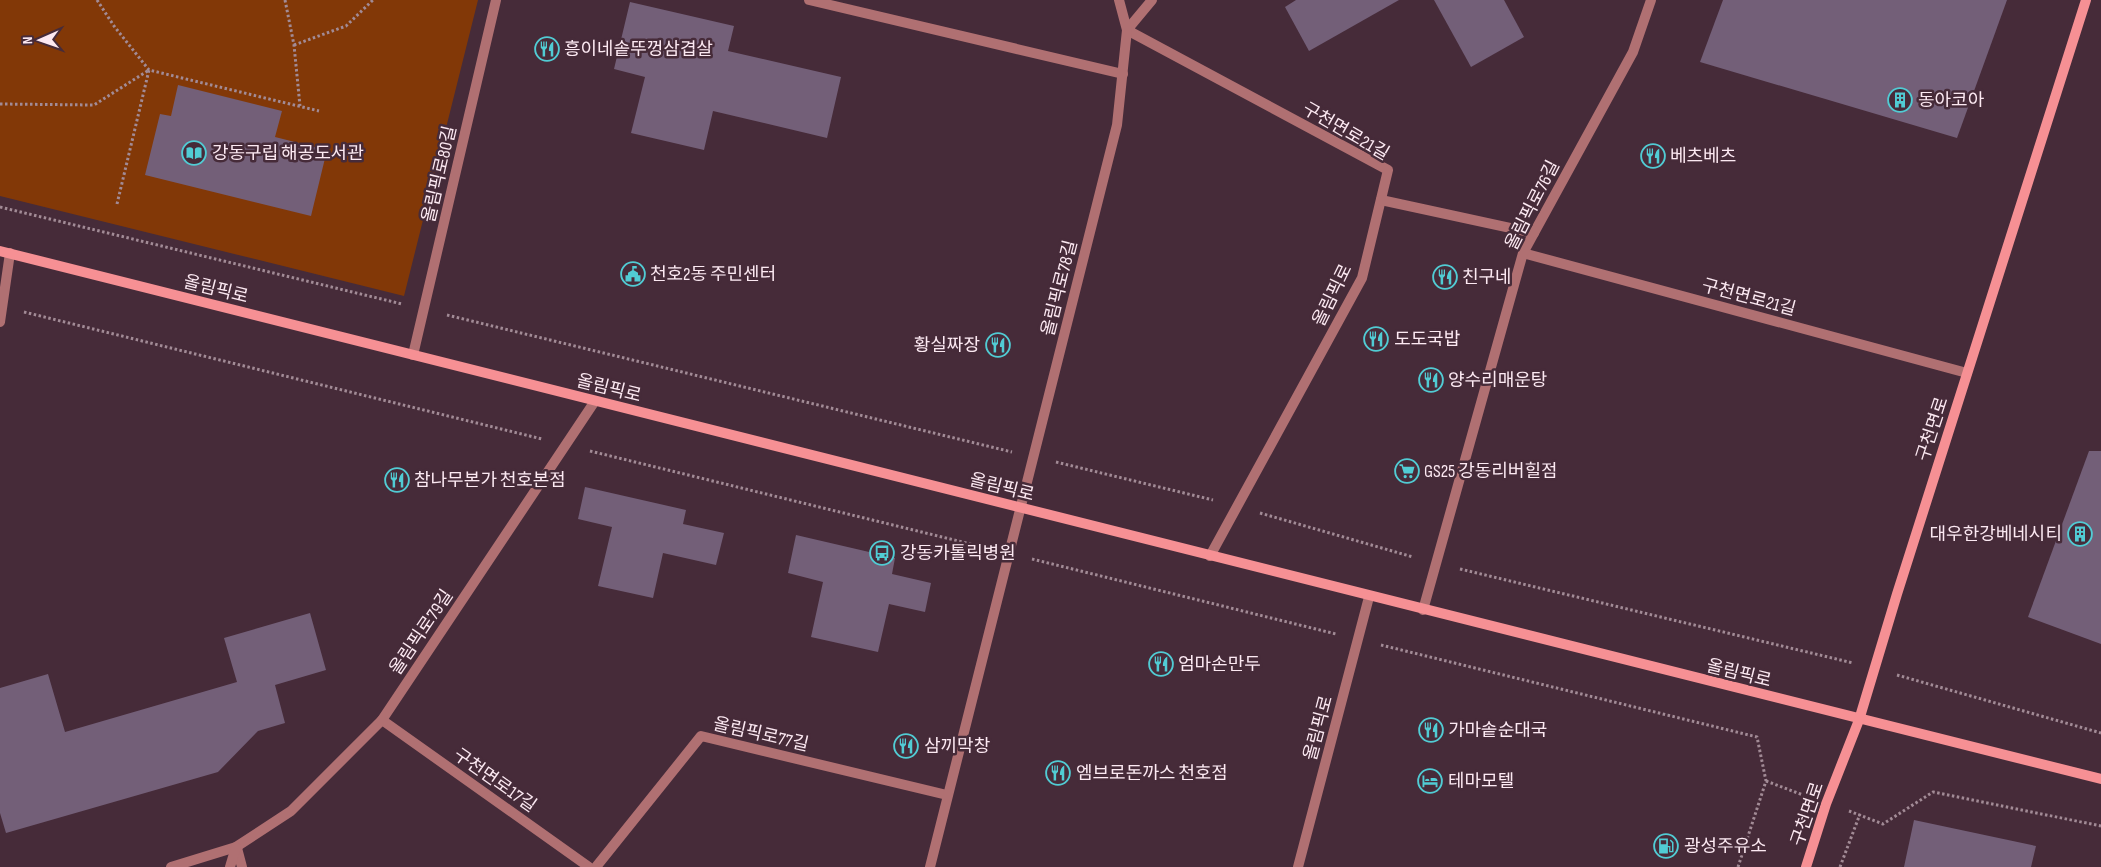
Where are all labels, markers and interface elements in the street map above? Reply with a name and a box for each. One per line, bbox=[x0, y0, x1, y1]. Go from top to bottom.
north arrow bbox=[15, 15, 65, 65]
text: N bbox=[19, 36, 36, 44]
restaurant icon: 흥이네솥뚜껑삼겹살 bbox=[534, 36, 560, 62]
place label: 흥이네솥뚜껑삼겹살 bbox=[564, 39, 713, 60]
building icon: 동아코아 bbox=[1887, 87, 1913, 113]
place label: 동아코아 bbox=[1918, 90, 1985, 111]
street label: 구천면로21길 bbox=[1299, 98, 1393, 165]
street label: 올림픽로80길 bbox=[418, 124, 461, 225]
library icon: 강동구립 해공도서관 bbox=[181, 140, 207, 166]
place label: 강동구립 해공도서관 bbox=[212, 143, 364, 164]
restaurant icon: 베츠베츠 bbox=[1640, 143, 1666, 169]
place label: 베츠베츠 bbox=[1670, 146, 1736, 167]
street label: 올림픽로76길 bbox=[1501, 157, 1564, 254]
street label: 올림픽로78길 bbox=[1037, 238, 1082, 338]
public building icon: 천호2동 주민센터 bbox=[620, 261, 646, 287]
street label: 올림픽로 bbox=[1308, 261, 1356, 330]
place label: 천호2동 주민센터 bbox=[650, 264, 776, 285]
restaurant icon: 친구네 bbox=[1432, 264, 1458, 290]
place label: 친구네 bbox=[1462, 267, 1512, 288]
street label: 올림픽로 bbox=[181, 271, 251, 308]
street label: 구천면로21길 bbox=[1700, 275, 1798, 320]
restaurant icon: 도도국밥 bbox=[1363, 326, 1389, 352]
place label: 도도국밥 bbox=[1394, 329, 1460, 350]
restaurant icon: 황실짜장 bbox=[985, 332, 1011, 358]
place label: 황실짜장 bbox=[914, 335, 980, 356]
restaurant icon: 양수리매운탕 bbox=[1418, 367, 1444, 393]
street label: 올림픽로 bbox=[574, 370, 644, 407]
place label: 양수리매운탕 bbox=[1448, 370, 1547, 391]
street label: 구천면로 bbox=[1912, 394, 1953, 464]
supermarket icon: GS25 강동리버힐점 bbox=[1394, 458, 1420, 484]
place label: GS25 강동리버힐점 bbox=[1424, 461, 1558, 482]
restaurant icon: 참나무본가 천호본점 bbox=[384, 467, 410, 493]
street label: 올림픽로 bbox=[967, 469, 1037, 506]
place label: 참나무본가 천호본점 bbox=[414, 470, 566, 491]
building icon: 대우한강베네시티 bbox=[2067, 521, 2093, 547]
place label: 대우한강베네시티 bbox=[1930, 524, 2062, 545]
bus stop icon: 강동카톨릭병원 bbox=[869, 540, 895, 566]
place label: 강동카톨릭병원 bbox=[900, 543, 1016, 564]
street label: 올림픽로79길 bbox=[385, 586, 458, 679]
restaurant icon: 엄마손만두 bbox=[1148, 651, 1174, 677]
place label: 엄마손만두 bbox=[1178, 654, 1261, 675]
street label: 올림픽로 bbox=[1704, 655, 1774, 692]
street label: 올림픽로 bbox=[1300, 693, 1337, 763]
street label: 올림픽로77길 bbox=[711, 713, 811, 756]
restaurant icon: 가마솥순대국 bbox=[1418, 717, 1444, 743]
place label: 가마솥순대국 bbox=[1448, 720, 1547, 741]
restaurant icon: 삼끼막창 bbox=[893, 733, 919, 759]
place label: 삼끼막창 bbox=[924, 736, 990, 757]
street label: 구천면로17길 bbox=[449, 744, 540, 817]
restaurant icon: 엠브로돈까스 천호점 bbox=[1045, 760, 1071, 786]
place label: 엠브로돈까스 천호점 bbox=[1076, 763, 1228, 784]
hotel icon: 테마모텔 bbox=[1417, 768, 1443, 794]
place label: 테마모텔 bbox=[1448, 771, 1514, 792]
street label: 구천면로 bbox=[1787, 779, 1828, 849]
fuel station icon: 광성주유소 bbox=[1653, 833, 1679, 859]
place label: 광성주유소 bbox=[1684, 836, 1767, 857]

